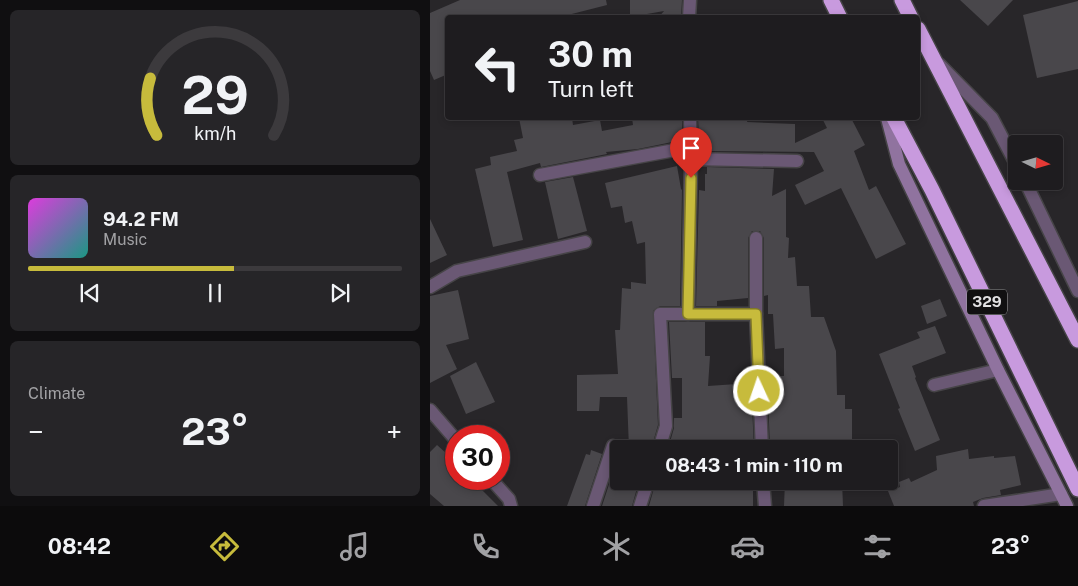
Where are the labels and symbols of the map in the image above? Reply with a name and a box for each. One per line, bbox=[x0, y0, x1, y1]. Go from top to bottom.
pin bbox=[670, 127, 712, 178]
north arrow bbox=[1008, 135, 1062, 190]
road number: 329 bbox=[967, 290, 1007, 314]
position arrow bbox=[732, 364, 784, 416]
speed limit sign: 30 bbox=[445, 425, 510, 490]

